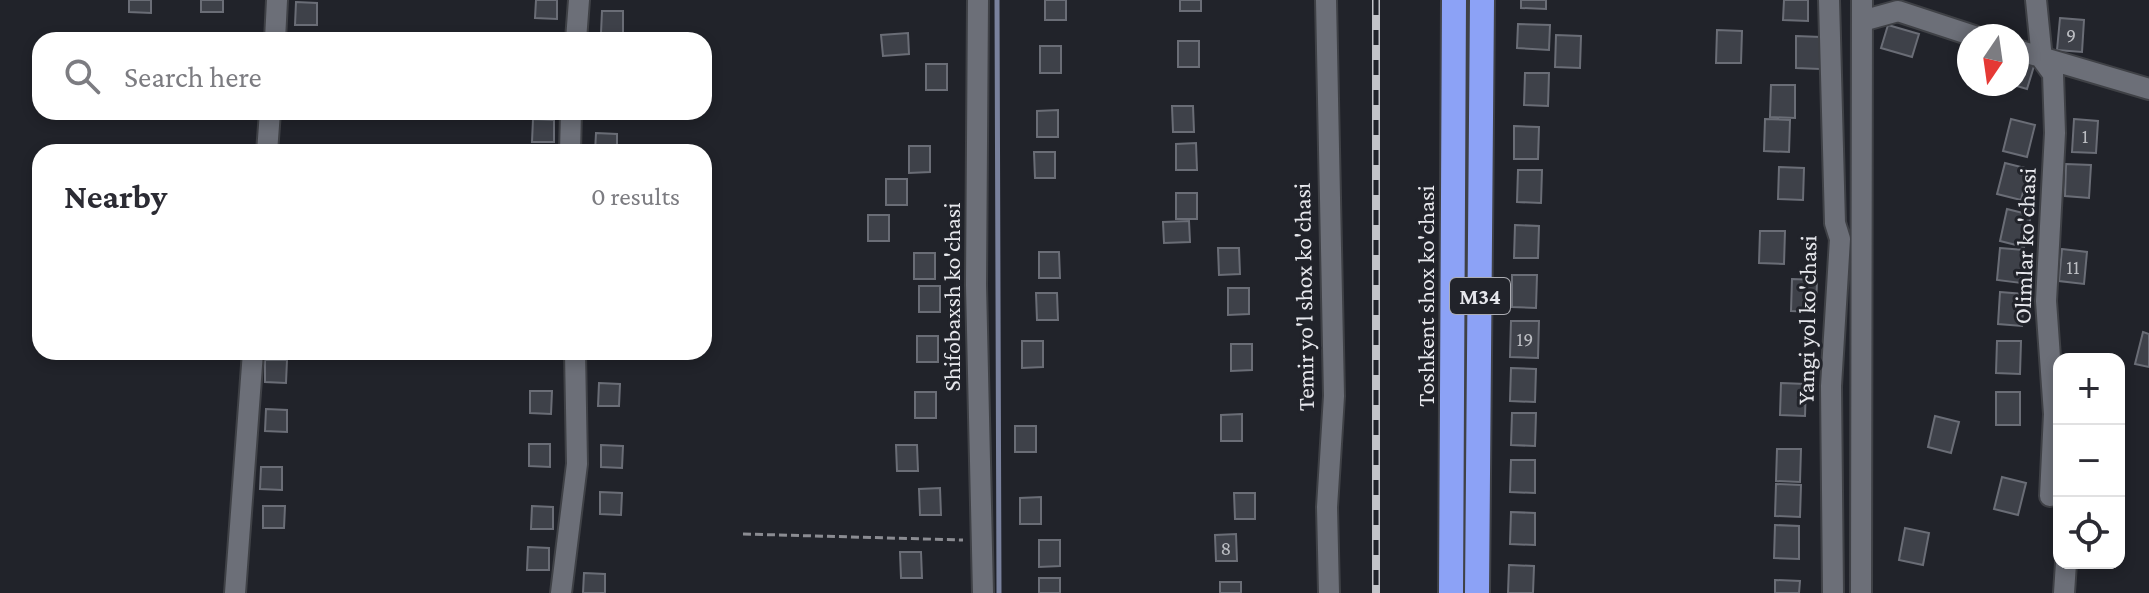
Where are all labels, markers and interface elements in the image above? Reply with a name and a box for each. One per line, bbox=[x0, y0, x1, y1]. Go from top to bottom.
north arrow bbox=[1957, 24, 2029, 96]
house number: 9 bbox=[2066, 24, 2076, 46]
search box bbox=[32, 32, 712, 120]
icon: search bbox=[60, 54, 104, 98]
text: Search here bbox=[124, 60, 262, 93]
house number: 1 bbox=[2082, 125, 2088, 147]
street label: Olimlar ko'chasi bbox=[2008, 167, 2041, 325]
text: Nearby bbox=[64, 178, 167, 215]
text: 0 results bbox=[591, 182, 680, 211]
street label: Temir yo'l shox ko'chasi bbox=[1288, 183, 1319, 411]
street label: Toshkent shox ko'chasi bbox=[1412, 185, 1439, 407]
street label: Shifobaxsh ko'chasi bbox=[938, 203, 965, 391]
street label: Yangi yol ko'chasi bbox=[1792, 235, 1821, 405]
house number: 11 bbox=[2066, 256, 2080, 278]
road number: M34 bbox=[1450, 278, 1510, 314]
house number: 19 bbox=[1517, 328, 1533, 350]
map controls bbox=[2053, 353, 2125, 569]
button: + bbox=[2053, 353, 2125, 425]
button: − bbox=[2053, 425, 2125, 497]
button: locate bbox=[2053, 497, 2125, 569]
house number: 8 bbox=[1221, 537, 1231, 559]

